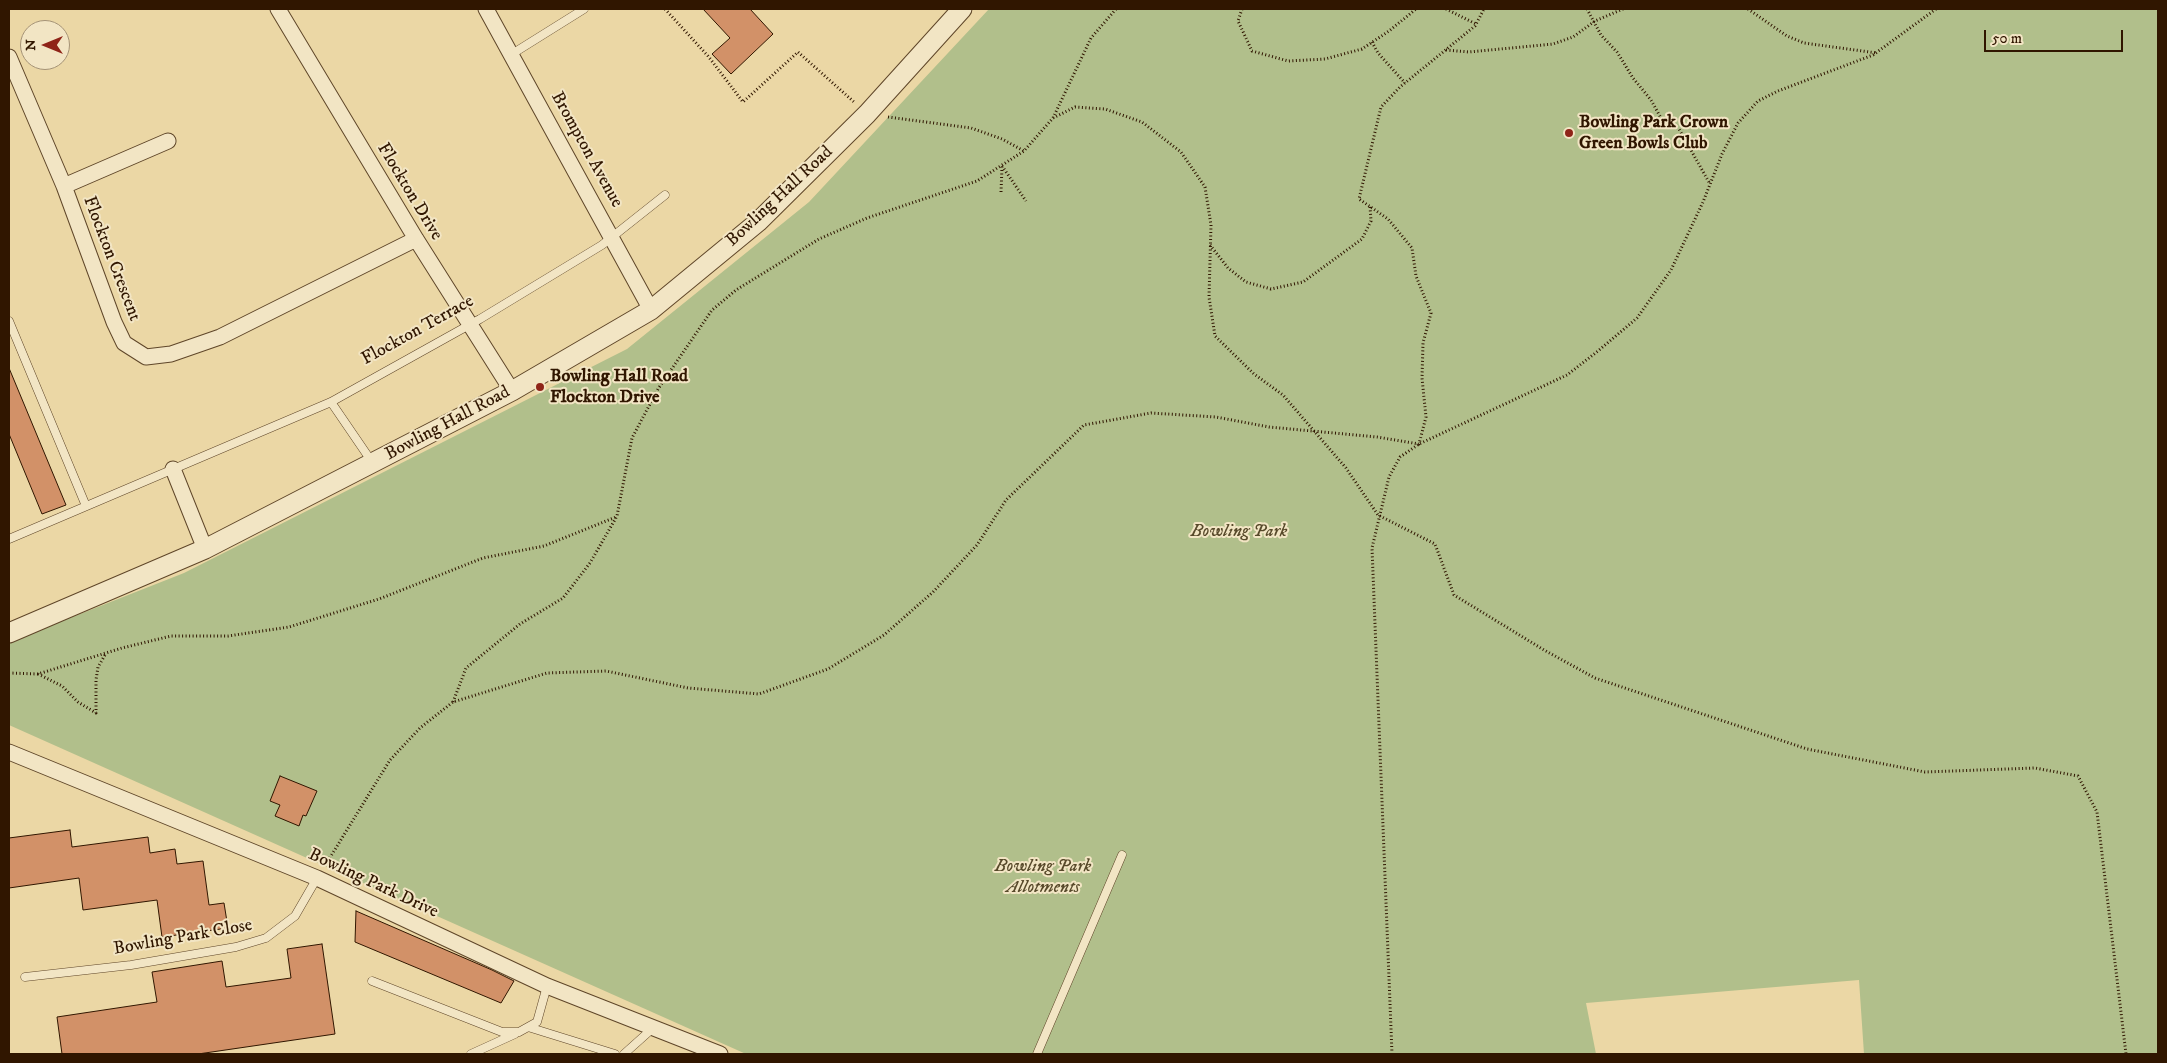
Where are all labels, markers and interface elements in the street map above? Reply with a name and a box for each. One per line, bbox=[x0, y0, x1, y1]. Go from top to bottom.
north arrow bbox=[20, 20, 70, 70]
scale bar bbox=[1987, 20, 2126, 52]
text: 50 m bbox=[1992, 29, 2022, 48]
text: N bbox=[22, 39, 40, 51]
street label: Brompton Avenue bbox=[545, 88, 627, 212]
place label: Bowling Park Crown Green Bowls Club bbox=[1579, 112, 1728, 154]
marker: Bowling Park Crown Green Bowls Club bbox=[1563, 127, 1575, 139]
street label: Flockton Drive bbox=[372, 139, 446, 245]
street label: Bowling Hall Road bbox=[722, 142, 838, 252]
street label: Flockton Crescent bbox=[77, 194, 145, 324]
street label: Flockton Terrace bbox=[358, 291, 478, 371]
place label: Bowling Hall Road Flockton Drive bbox=[550, 366, 688, 408]
marker: Bowling Hall Road Flockton Drive bbox=[534, 381, 546, 393]
street label: Bowling Hall Road bbox=[382, 382, 514, 466]
park label: Bowling Park bbox=[1191, 521, 1287, 543]
street label: Bowling Park Drive bbox=[305, 844, 441, 924]
park label: Bowling Park Allotments bbox=[995, 856, 1091, 899]
street label: Bowling Park Close bbox=[112, 915, 254, 961]

